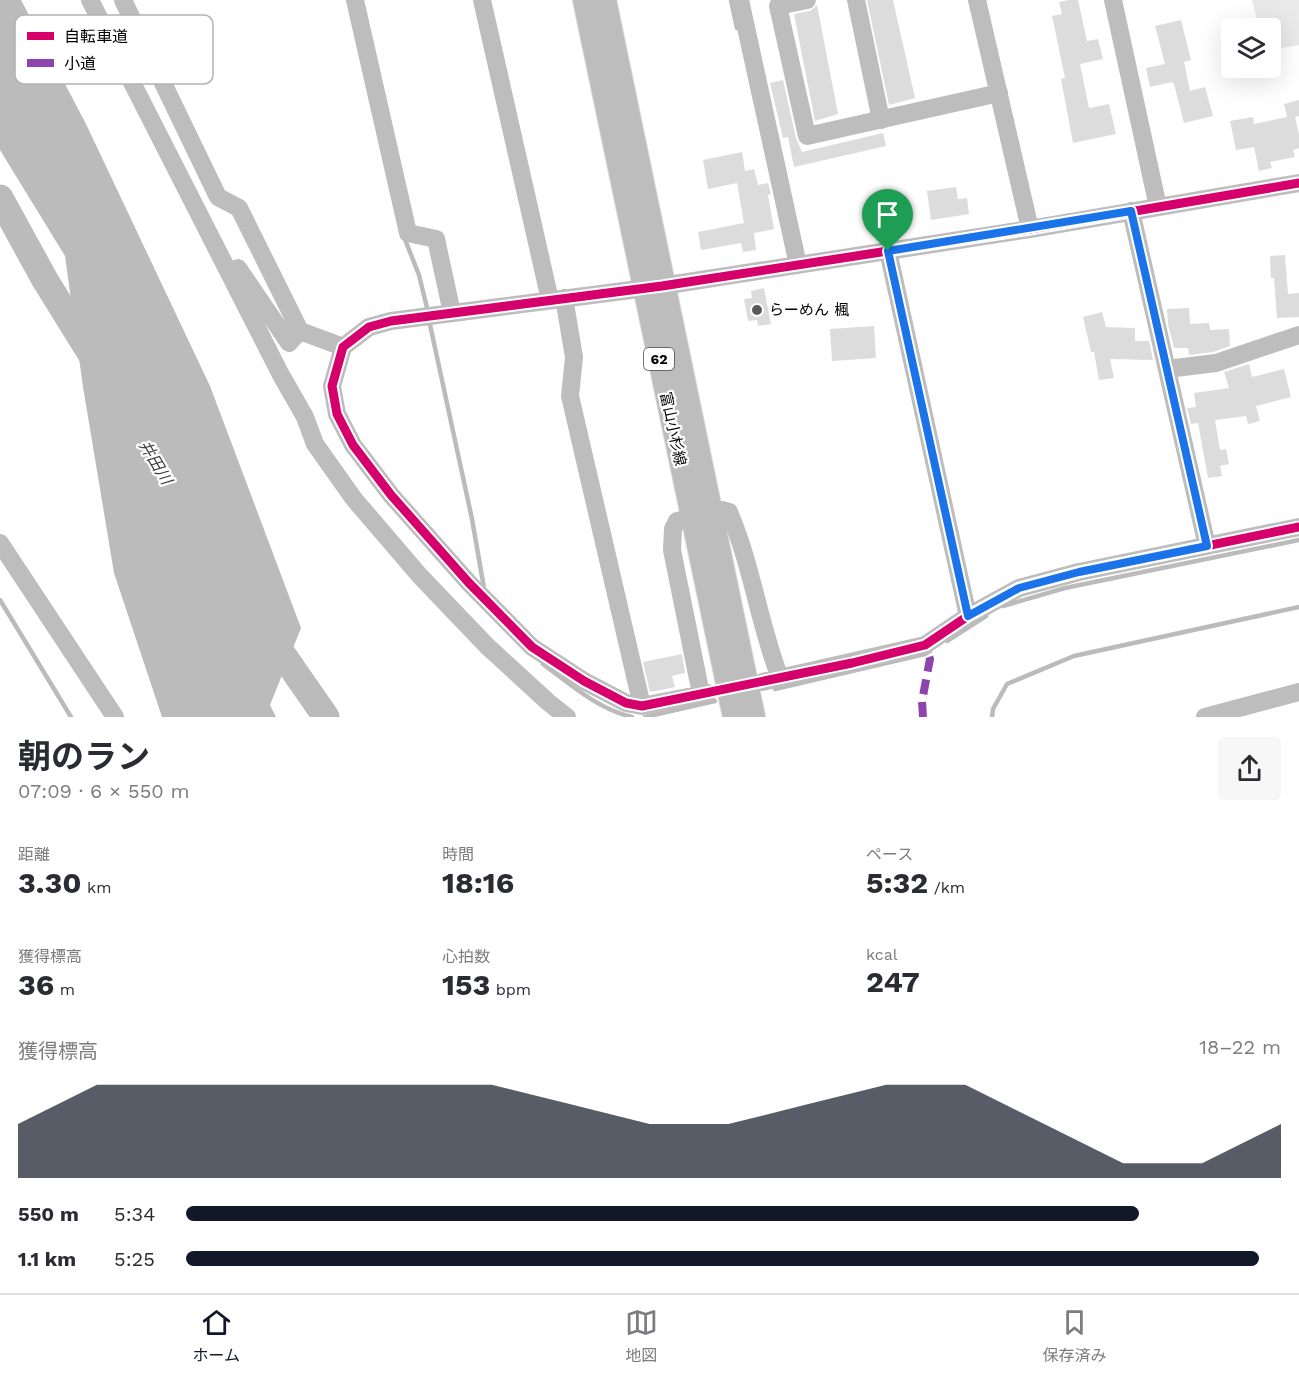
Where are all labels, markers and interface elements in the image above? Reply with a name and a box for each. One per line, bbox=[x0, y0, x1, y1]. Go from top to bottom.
legend bbox=[15, 15, 213, 84]
map controls bbox=[1221, 18, 1281, 78]
button: layers bbox=[1221, 18, 1281, 78]
text: 自転車道 bbox=[64, 27, 128, 46]
text: 小道 bbox=[64, 54, 96, 73]
pin bbox=[862, 189, 913, 251]
icon: arrive bbox=[871, 198, 904, 231]
place label: らーめん 楓 bbox=[769, 301, 849, 319]
marker: らーめん 楓 bbox=[750, 303, 764, 317]
road number: 62 bbox=[644, 348, 674, 370]
street label: 富山小杉線 bbox=[656, 390, 690, 468]
water label: 井田川 bbox=[135, 437, 177, 489]
text: 朝のラン bbox=[18, 737, 150, 776]
button: share bbox=[1218, 737, 1281, 800]
text: 07:09 · 6 × 550 m bbox=[18, 779, 190, 803]
text: 距離 bbox=[18, 845, 50, 864]
text: 時間 bbox=[442, 845, 474, 864]
text: ペース bbox=[866, 845, 913, 864]
text: 3.30 bbox=[18, 865, 82, 900]
text: 18:16 bbox=[442, 865, 514, 900]
text: 5:32 bbox=[866, 865, 928, 900]
text: km bbox=[82, 878, 111, 897]
text: /km bbox=[928, 878, 965, 897]
text: kcal bbox=[866, 945, 898, 964]
text: 獲得標高 bbox=[18, 947, 82, 966]
text: 心拍数 bbox=[442, 947, 490, 966]
text: 247 bbox=[866, 964, 920, 999]
text: 36 bbox=[18, 967, 54, 1002]
text: 153 bbox=[442, 967, 490, 1002]
text: m bbox=[54, 980, 75, 999]
text: bpm bbox=[490, 980, 531, 999]
text: 18–22 m bbox=[1199, 1035, 1281, 1059]
text: 獲得標高 bbox=[18, 1039, 98, 1063]
text: 550 m bbox=[18, 1202, 79, 1226]
text: 5:34 bbox=[114, 1202, 155, 1226]
text: 1.1 km bbox=[18, 1247, 76, 1271]
text: 5:25 bbox=[114, 1247, 155, 1271]
tab: ホーム bbox=[192, 1306, 240, 1366]
tab: 地図 bbox=[625, 1306, 658, 1366]
tab: 保存済み bbox=[1043, 1306, 1107, 1366]

